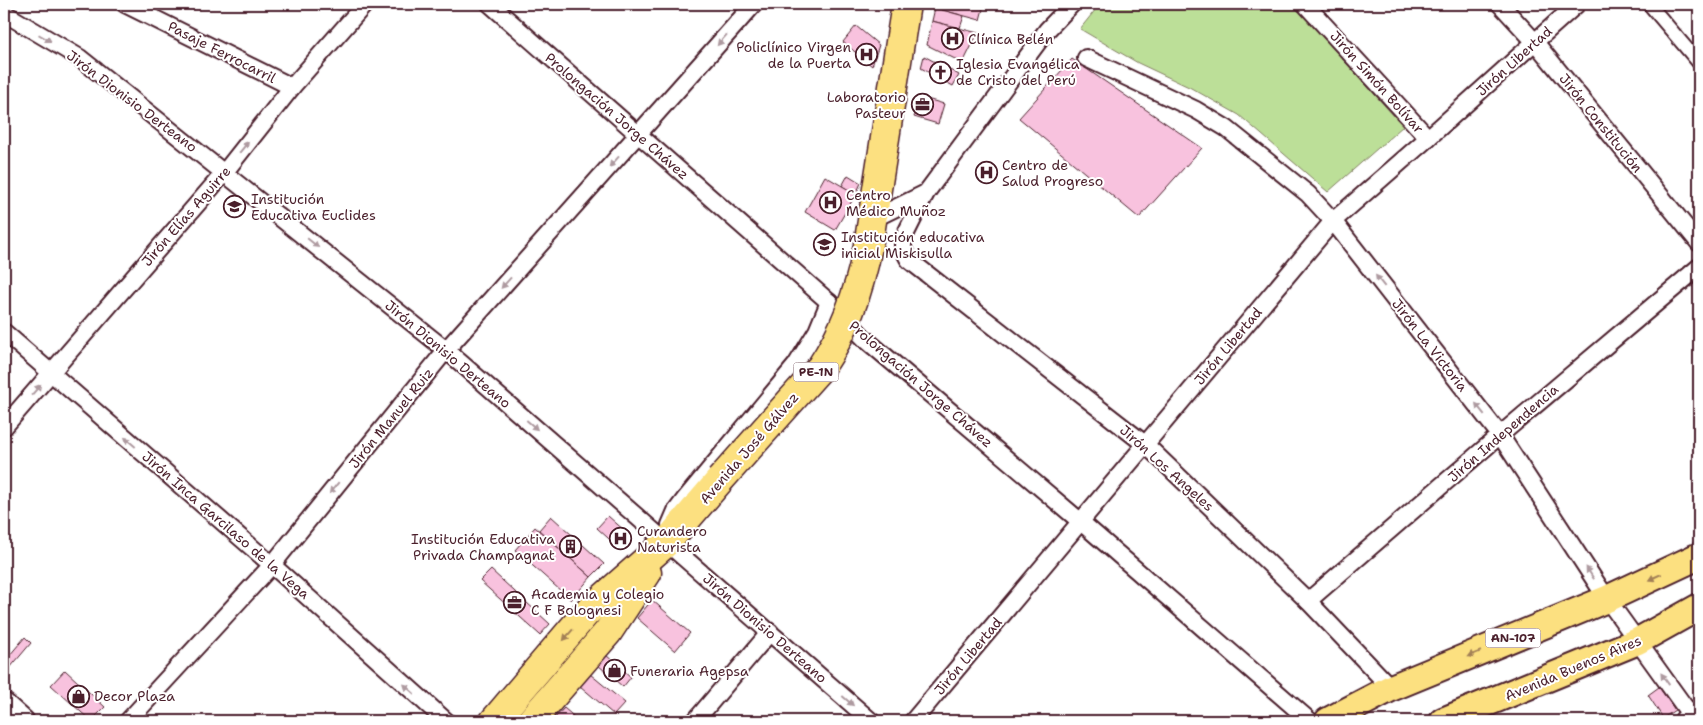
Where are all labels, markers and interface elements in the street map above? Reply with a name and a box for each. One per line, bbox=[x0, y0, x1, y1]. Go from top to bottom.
street label: Pasaje Ferrocarril bbox=[165, 17, 280, 87]
street label: Jirón Libertad bbox=[1472, 22, 1556, 100]
hospital icon: Clínica Belén bbox=[940, 27, 964, 51]
street label: Jirón Simón Bolívar bbox=[1326, 27, 1428, 137]
place label: Clínica Belén bbox=[968, 30, 1054, 48]
one-way arrow bbox=[39, 34, 52, 43]
one-way arrow bbox=[716, 34, 728, 46]
place label: Policlínico Virgen de la Puerta bbox=[736, 38, 851, 72]
hospital icon: Policlínico Virgen de la Puerta bbox=[855, 43, 879, 67]
street label: Jirón Dionisio Derteano bbox=[63, 46, 201, 156]
street label: Prolongación Jorge Chávez bbox=[541, 49, 693, 183]
place label: Iglesia Evangélica de Cristo del Perú bbox=[956, 55, 1080, 89]
church icon: Iglesia Evangélica de Cristo del Perú bbox=[928, 60, 952, 84]
street label: Jirón Constitución bbox=[1555, 70, 1647, 177]
place label: Laboratorio Pasteur bbox=[827, 88, 906, 122]
office icon: Laboratorio Pasteur bbox=[910, 93, 934, 117]
one-way arrow bbox=[239, 141, 250, 154]
one-way arrow bbox=[609, 155, 620, 168]
place label: Centro de Salud Progreso bbox=[1002, 156, 1103, 190]
hospital icon: Centro de Salud Progreso bbox=[974, 161, 998, 185]
street label: Jirón Elías Aguirre bbox=[138, 162, 234, 270]
place label: Centro Médico Muñoz bbox=[846, 186, 946, 220]
place label: Institución Educativa Euclides bbox=[251, 190, 376, 224]
hospital icon: Centro Médico Muñoz bbox=[818, 191, 842, 215]
school or university icon: Institución Educativa Euclides bbox=[223, 195, 247, 219]
place label: Institución educativa inicial Miskisulla bbox=[841, 228, 985, 262]
school or university icon: Institución educativa inicial Miskisulla bbox=[813, 233, 837, 257]
one-way arrow bbox=[306, 238, 319, 249]
one-way arrow bbox=[1375, 274, 1385, 288]
one-way arrow bbox=[500, 277, 512, 289]
street label: Jirón La Victoria bbox=[1388, 295, 1472, 395]
street label: Jirón Dionisio Derteano bbox=[381, 296, 515, 412]
street label: Jirón Libertad bbox=[1190, 303, 1266, 389]
street label: Prolongación Jorge Chávez bbox=[845, 317, 997, 451]
road number: PE-1N bbox=[794, 362, 838, 382]
street label: Jirón Manuel Ruiz bbox=[345, 364, 437, 472]
street label: Jirón Independencia bbox=[1444, 380, 1562, 486]
one-way arrow bbox=[30, 385, 42, 397]
street label: Avenida José Gálvez bbox=[696, 388, 802, 508]
one-way arrow bbox=[1475, 403, 1486, 416]
one-way arrow bbox=[526, 419, 538, 431]
street label: Jirón Los Angeles bbox=[1116, 421, 1218, 515]
one-way arrow bbox=[124, 436, 137, 447]
street label: Jirón Inca Garcilaso de la Vega bbox=[138, 447, 314, 603]
one-way arrow bbox=[329, 481, 340, 494]
place label: Curandero Naturista bbox=[637, 522, 707, 556]
hospital icon: Curandero Naturista bbox=[609, 527, 633, 551]
place label: Institución Educativa Privada Champagnat bbox=[411, 530, 555, 564]
building icon: Institución Educativa Privada Champagnat bbox=[559, 535, 583, 559]
one-way arrow bbox=[1586, 566, 1595, 579]
street label: Jirón Dionisio Derteano bbox=[699, 569, 831, 687]
one-way arrow bbox=[1648, 573, 1662, 581]
place label: Academia y Colegio C F Bolognesi bbox=[531, 585, 664, 619]
office icon: Academia y Colegio C F Bolognesi bbox=[503, 590, 527, 614]
street label: Jirón Libertad bbox=[930, 613, 1006, 699]
road number: AN-107 bbox=[1486, 628, 1540, 648]
one-way arrow bbox=[562, 629, 573, 642]
street label: Avenida Buenos Aires bbox=[1502, 631, 1644, 705]
one-way arrow bbox=[1467, 651, 1481, 659]
shop icon: Funeraria Agepsa bbox=[602, 659, 626, 683]
place label: Funeraria Agepsa bbox=[630, 662, 749, 680]
one-way arrow bbox=[1660, 672, 1670, 686]
one-way arrow bbox=[404, 683, 416, 695]
shop icon: Decor Plaza bbox=[66, 684, 90, 708]
place label: Decor Plaza bbox=[94, 687, 175, 705]
one-way arrow bbox=[842, 695, 854, 707]

